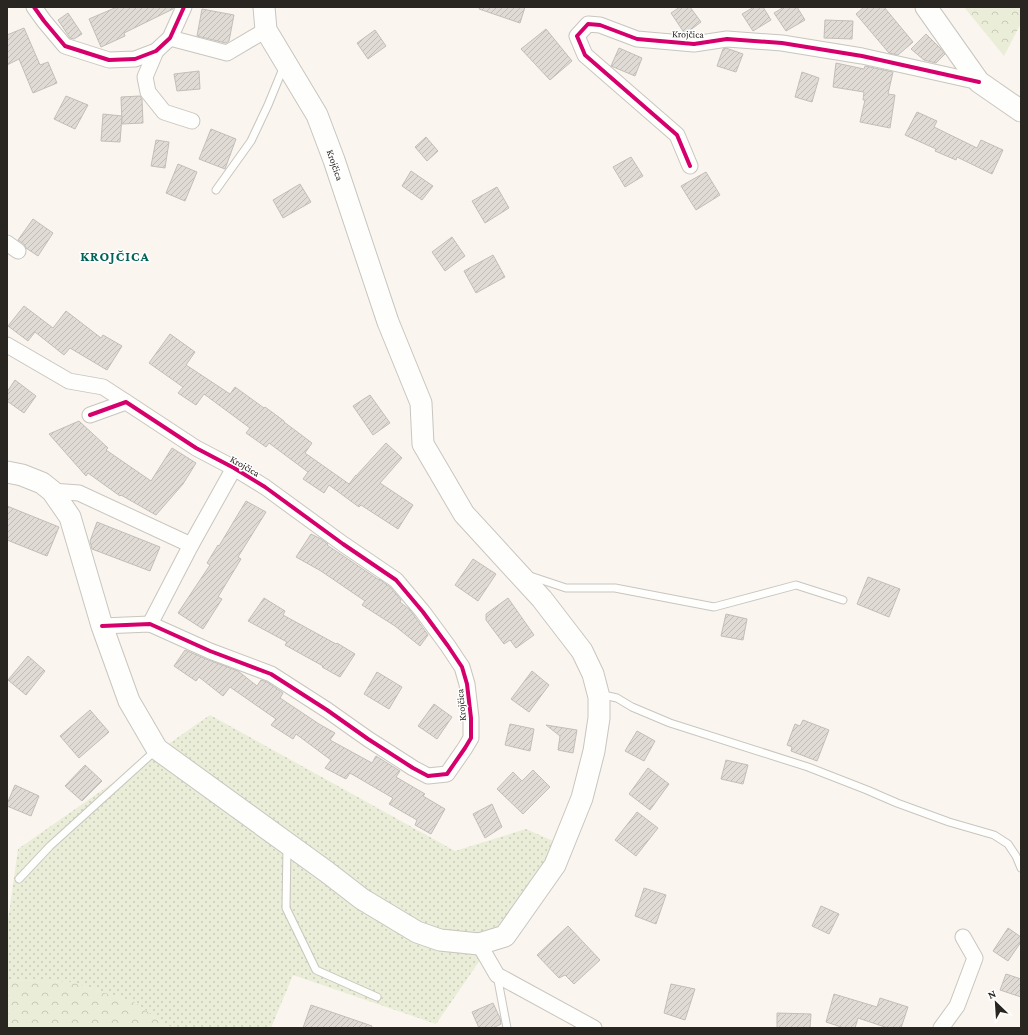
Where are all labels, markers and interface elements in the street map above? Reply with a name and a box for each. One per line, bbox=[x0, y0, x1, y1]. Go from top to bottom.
street label: Krojčica bbox=[672, 28, 704, 41]
street label: Krojčica bbox=[324, 148, 346, 183]
district label: KROJČICA bbox=[80, 248, 150, 264]
street label: Krojčica bbox=[228, 453, 262, 480]
street label: Krojčica bbox=[454, 688, 469, 721]
north arrow bbox=[976, 983, 1016, 1023]
text: N bbox=[986, 987, 998, 1001]

